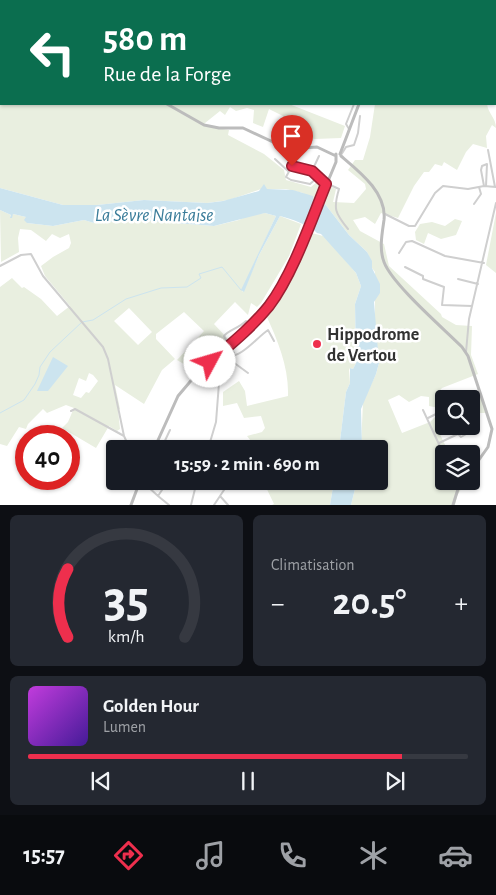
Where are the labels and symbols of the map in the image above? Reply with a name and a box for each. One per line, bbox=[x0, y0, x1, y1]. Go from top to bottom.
pin bbox=[271, 115, 313, 166]
water label: La Sèvre Nantaise bbox=[95, 206, 213, 225]
place label: Hippodrome de Vertou bbox=[327, 326, 419, 365]
position arrow bbox=[183, 335, 235, 387]
marker: Hippodrome de Vertou bbox=[311, 338, 323, 350]
speed limit sign: 40 bbox=[15, 425, 80, 490]

